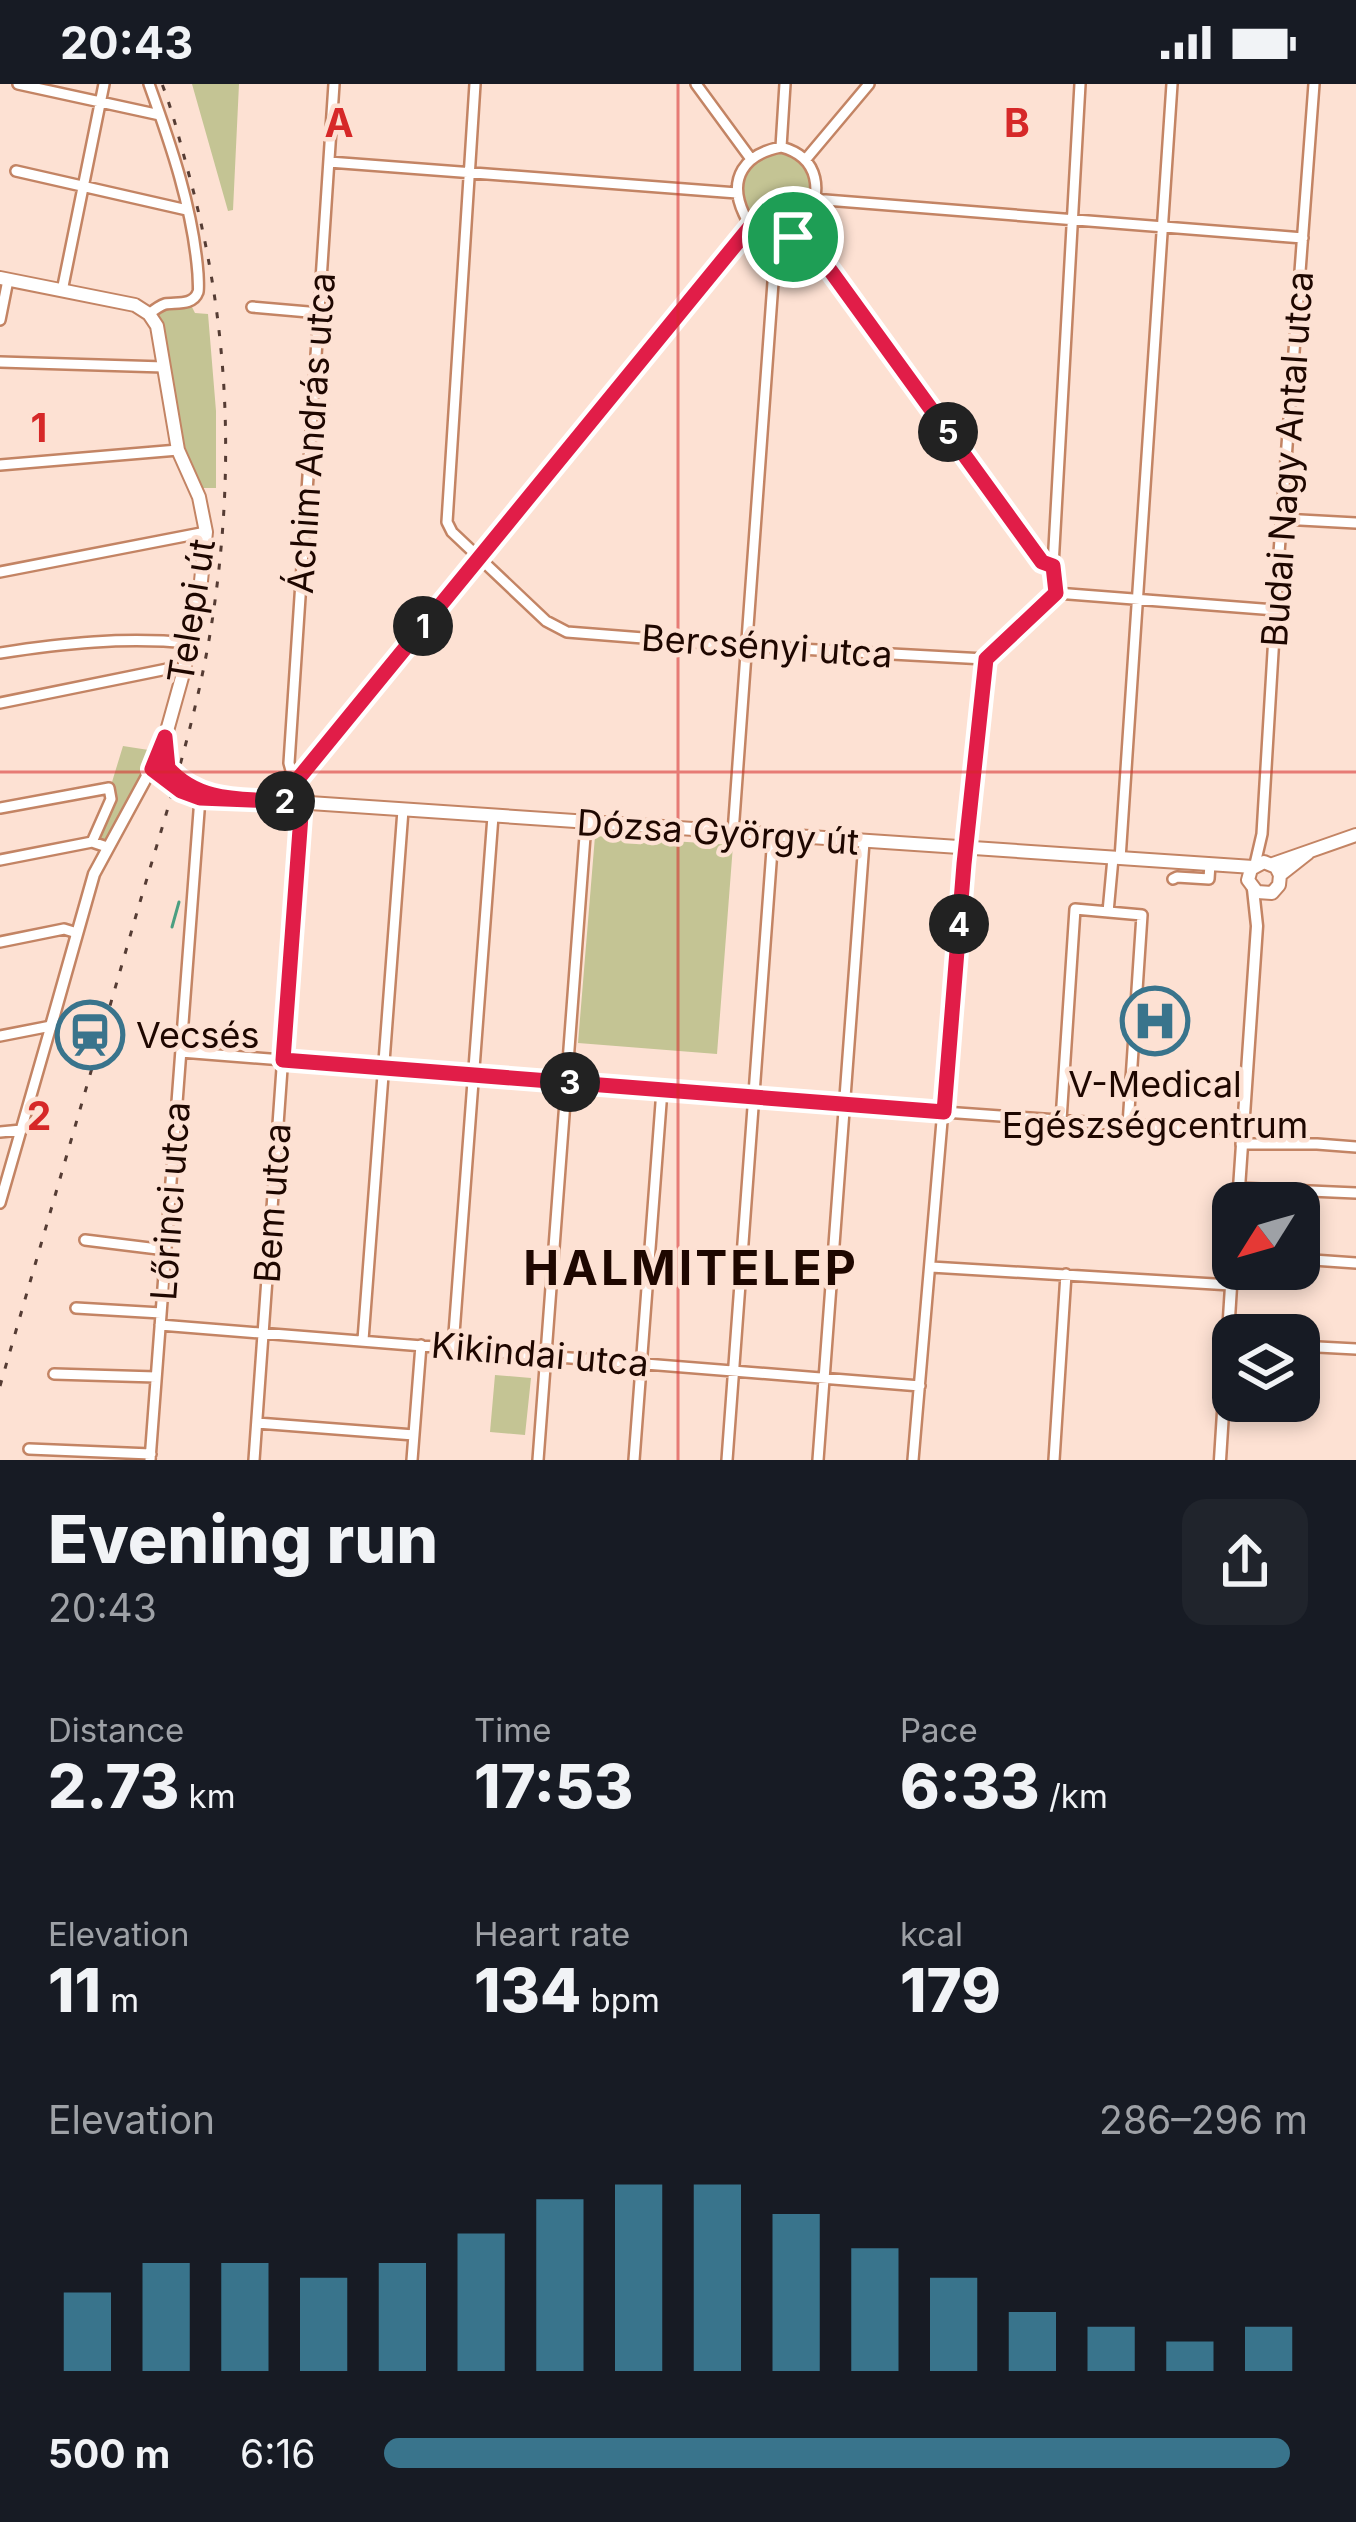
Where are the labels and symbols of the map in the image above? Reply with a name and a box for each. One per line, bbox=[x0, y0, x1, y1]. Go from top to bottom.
text: A bbox=[324, 99, 354, 146]
text: B bbox=[1004, 99, 1030, 146]
pin bbox=[742, 186, 844, 288]
street label: Budai Nagy Antal utca bbox=[1252, 270, 1322, 648]
street label: Áchim András utca bbox=[278, 271, 344, 595]
pin: 5 bbox=[918, 402, 978, 462]
text: 1 bbox=[31, 404, 47, 451]
street label: Telepi út bbox=[158, 536, 224, 686]
pin: 1 bbox=[393, 596, 453, 656]
street label: Bercsényi utca bbox=[640, 615, 894, 677]
pin: 2 bbox=[255, 771, 315, 831]
street label: Dózsa György út bbox=[575, 800, 861, 864]
pin: 4 bbox=[929, 894, 989, 954]
hospital icon: V-Medical Egészségcentrum bbox=[1120, 986, 1190, 1056]
station icon: Vecsés bbox=[55, 1000, 125, 1070]
place label: Vecsés bbox=[136, 1013, 260, 1057]
pin: 3 bbox=[540, 1052, 600, 1112]
place label: V-Medical Egészségcentrum bbox=[1002, 1062, 1308, 1147]
text: 2 bbox=[27, 1092, 51, 1139]
street label: Lőrinci utca bbox=[141, 1100, 199, 1302]
street label: Bem utca bbox=[244, 1122, 300, 1284]
north arrow bbox=[1212, 1182, 1320, 1290]
district label: HALMITELEP bbox=[523, 1238, 859, 1297]
street label: Kikindai utca bbox=[429, 1323, 651, 1385]

